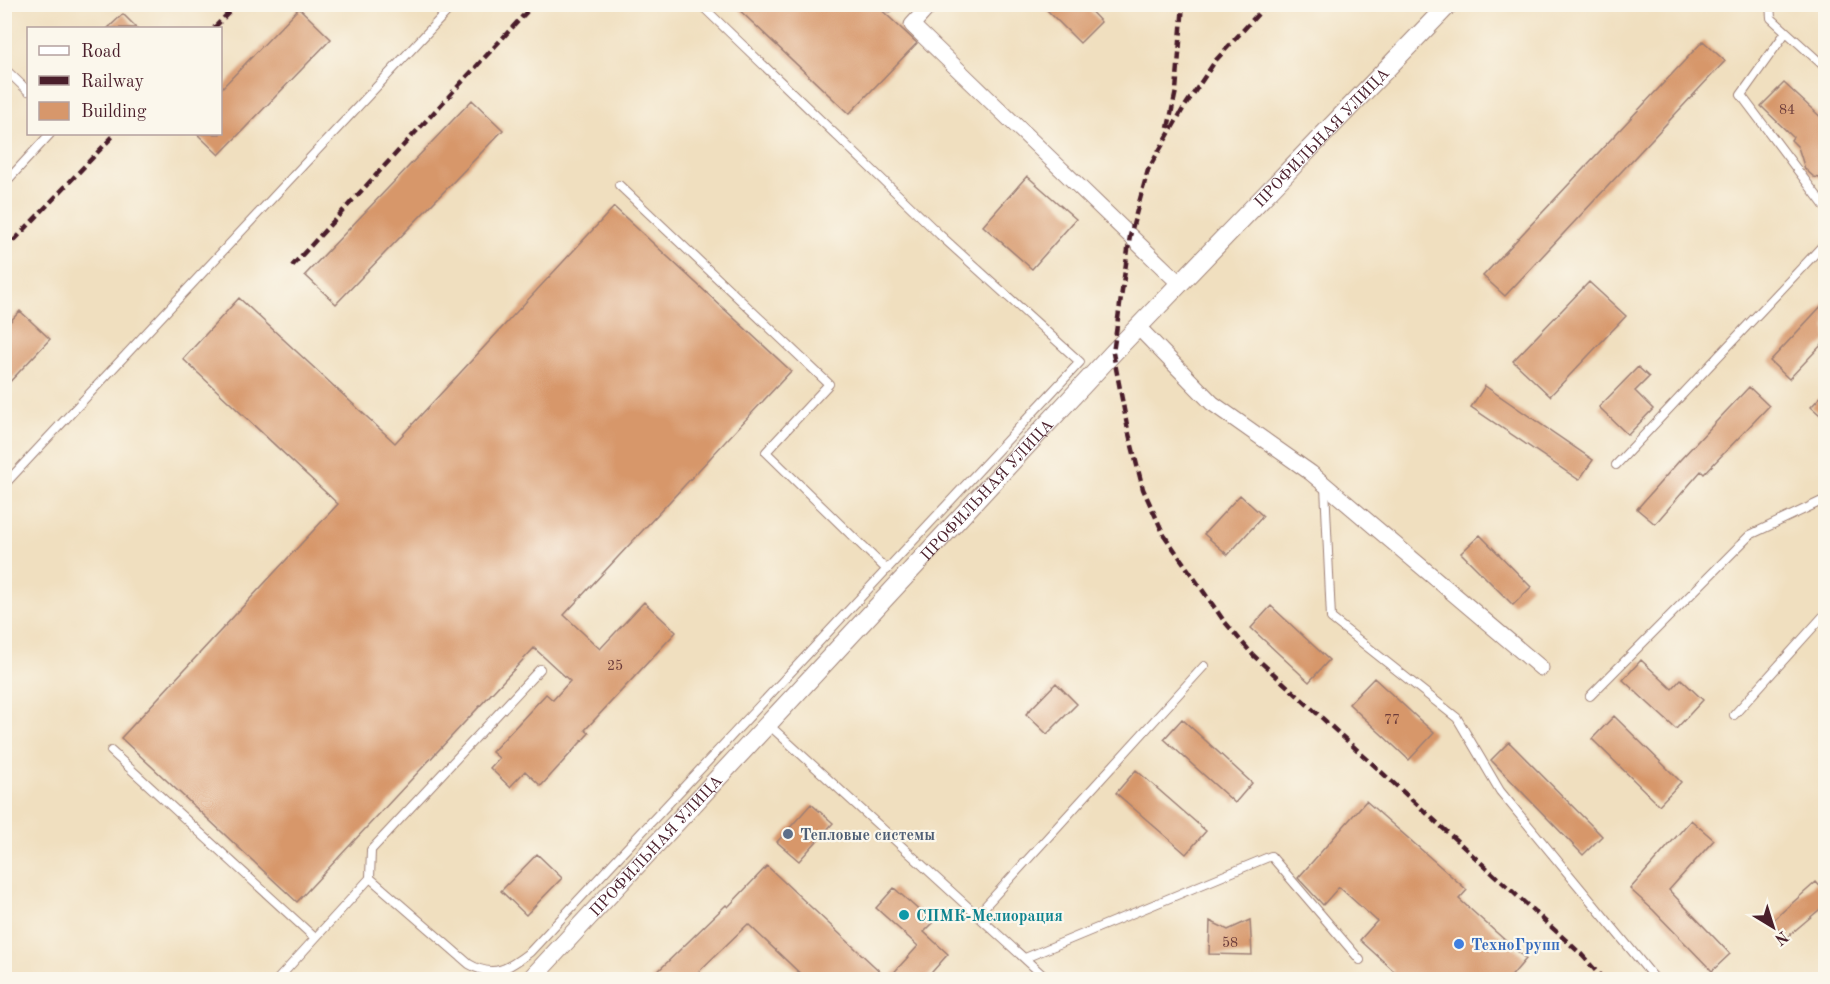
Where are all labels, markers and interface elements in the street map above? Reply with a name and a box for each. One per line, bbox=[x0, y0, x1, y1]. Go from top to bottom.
legend bbox=[27, 27, 222, 135]
text: Road bbox=[81, 43, 121, 61]
street label: ПРОФИЛЬНАЯ УЛИЦА bbox=[1252, 66, 1393, 211]
text: Railway bbox=[81, 73, 144, 91]
text: Building bbox=[81, 103, 147, 121]
house number: 84 bbox=[1779, 103, 1795, 117]
street label: ПРОФИЛЬНАЯ УЛИЦА bbox=[918, 417, 1057, 564]
house number: 25 bbox=[607, 659, 623, 673]
house number: 77 bbox=[1384, 713, 1400, 727]
street label: ПРОФИЛЬНАЯ УЛИЦА bbox=[587, 773, 726, 920]
marker: Тепловые системы bbox=[781, 827, 795, 841]
place label: Тепловые системы bbox=[800, 828, 935, 844]
north arrow bbox=[1743, 897, 1803, 957]
marker: СПМК-Мелиорация bbox=[897, 908, 911, 922]
place label: СПМК-Мелиорация bbox=[916, 909, 1063, 925]
text: N bbox=[1771, 927, 1791, 948]
house number: 58 bbox=[1222, 936, 1238, 950]
marker: ТехноГрупп bbox=[1452, 937, 1466, 951]
place label: ТехноГрупп bbox=[1471, 938, 1560, 954]

